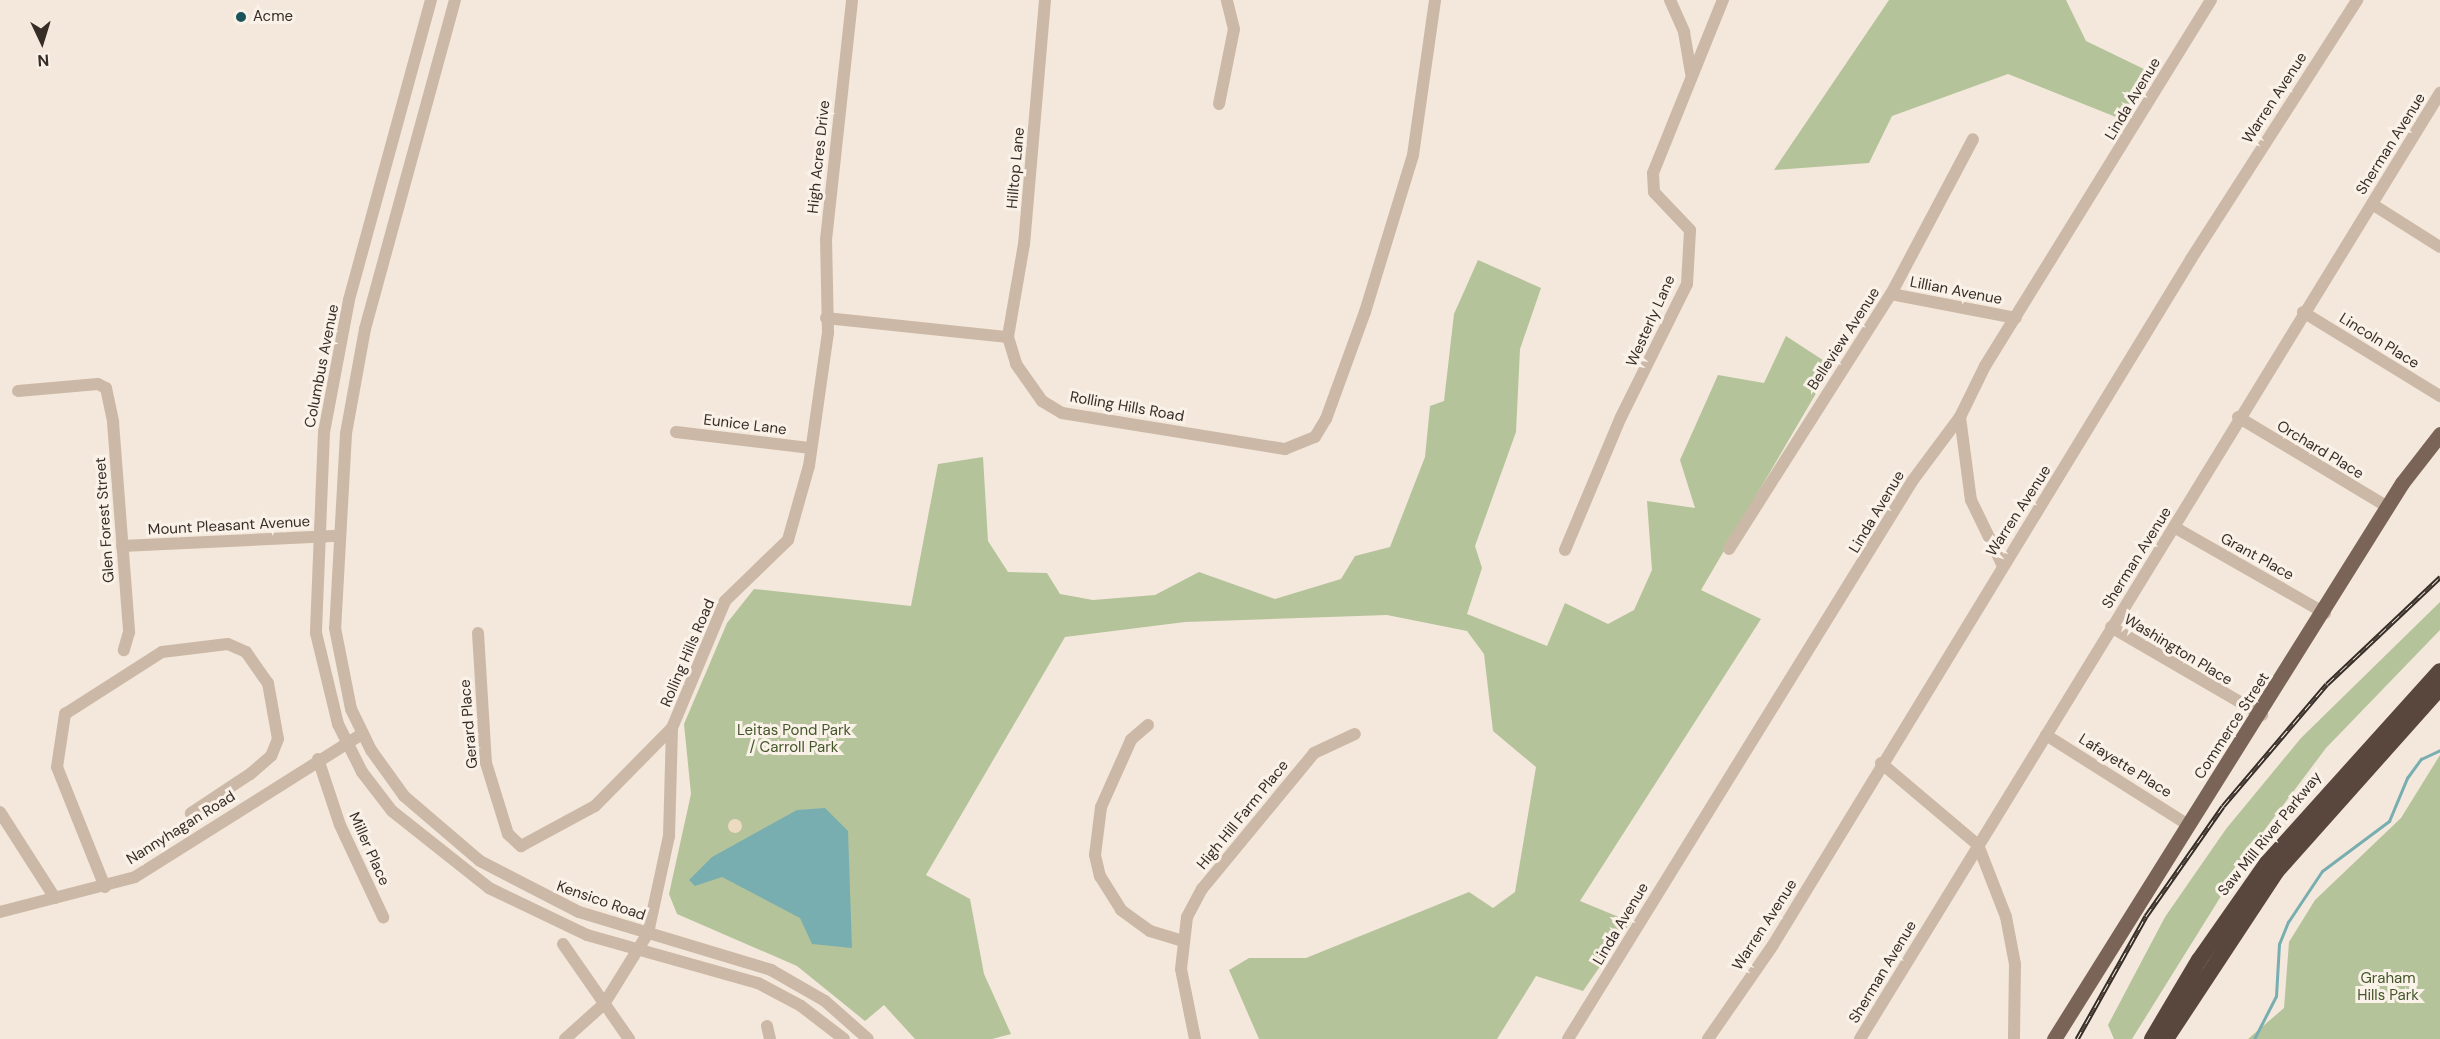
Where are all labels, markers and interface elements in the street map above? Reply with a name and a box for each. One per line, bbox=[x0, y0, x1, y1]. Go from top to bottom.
place label: Acme bbox=[253, 8, 293, 26]
marker: Acme bbox=[234, 10, 248, 24]
north arrow bbox=[12, 12, 72, 72]
street label: Warren Avenue bbox=[2239, 49, 2311, 147]
text: N bbox=[37, 50, 50, 71]
street label: Linda Avenue bbox=[2101, 55, 2165, 143]
street label: Sherman Avenue bbox=[2353, 90, 2429, 198]
street label: High Acres Drive bbox=[804, 99, 834, 215]
street label: Hilltop Lane bbox=[1003, 127, 1029, 209]
street label: Westerly Lane bbox=[1623, 273, 1679, 369]
street label: Lillian Avenue bbox=[1908, 273, 2004, 309]
street label: Belleview Avenue bbox=[1804, 284, 1884, 394]
street label: Columbus Avenue bbox=[301, 303, 343, 429]
street label: Lincoln Place bbox=[2336, 309, 2422, 373]
street label: Rolling Hills Road bbox=[1069, 388, 1185, 426]
street label: Eunice Lane bbox=[702, 411, 788, 439]
street label: Orchard Place bbox=[2273, 417, 2367, 483]
street label: Glen Forest Street bbox=[92, 457, 118, 583]
street label: Warren Avenue bbox=[1983, 462, 2055, 560]
street label: Linda Avenue bbox=[1845, 468, 1909, 556]
street label: Sherman Avenue bbox=[2099, 504, 2175, 612]
street label: Mount Pleasant Avenue bbox=[147, 513, 311, 539]
street label: Grant Place bbox=[2217, 530, 2297, 584]
street label: Rolling Hills Road bbox=[657, 596, 719, 710]
street label: Washington Place bbox=[2121, 611, 2235, 689]
street label: Commerce Street bbox=[2191, 669, 2273, 783]
street label: Gerard Place bbox=[456, 679, 482, 769]
park label: Leitas Pond Park / Carroll Park bbox=[737, 721, 851, 756]
street label: Lafayette Place bbox=[2075, 730, 2175, 802]
street label: High Hill Farm Place bbox=[1193, 757, 1293, 873]
street label: Saw Mill River Parkway bbox=[2214, 768, 2326, 900]
street label: Nannyhagan Road bbox=[123, 787, 239, 869]
street label: Miller Place bbox=[345, 810, 393, 888]
street label: Warren Avenue bbox=[1729, 876, 1801, 974]
street label: Kensico Road bbox=[554, 877, 648, 925]
street label: Linda Avenue bbox=[1589, 880, 1653, 968]
street label: Sherman Avenue bbox=[1845, 917, 1921, 1027]
park label: Graham Hills Park bbox=[2357, 969, 2419, 1004]

